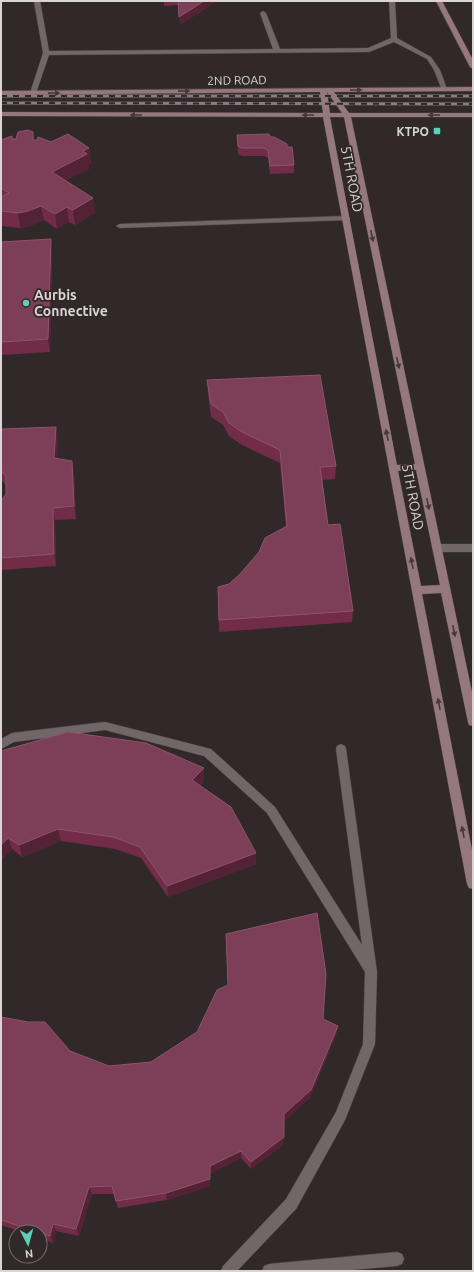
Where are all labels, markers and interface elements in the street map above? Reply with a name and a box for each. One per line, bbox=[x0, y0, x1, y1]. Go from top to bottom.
street label: 2ND ROAD bbox=[207, 73, 267, 87]
one-way arrow bbox=[350, 87, 363, 93]
one-way arrow bbox=[178, 88, 191, 94]
one-way arrow bbox=[48, 90, 61, 96]
one-way arrow bbox=[129, 112, 142, 118]
one-way arrow bbox=[301, 112, 314, 118]
one-way arrow bbox=[427, 112, 440, 118]
place label: KTPO bbox=[397, 125, 429, 138]
marker: KTPO bbox=[432, 126, 442, 136]
street label: 5TH ROAD bbox=[338, 145, 366, 214]
one-way arrow bbox=[369, 230, 375, 242]
place label: Aurbis Connective bbox=[34, 287, 108, 319]
marker: Aurbis Connective bbox=[21, 298, 31, 308]
one-way arrow bbox=[396, 357, 402, 369]
one-way arrow bbox=[384, 429, 390, 441]
street label: 5TH ROAD bbox=[399, 463, 427, 532]
one-way arrow bbox=[425, 498, 431, 510]
one-way arrow bbox=[408, 557, 414, 569]
one-way arrow bbox=[452, 625, 458, 637]
one-way arrow bbox=[435, 698, 441, 710]
one-way arrow bbox=[460, 826, 466, 838]
north arrow bbox=[8, 1224, 48, 1264]
text: N bbox=[24, 1248, 34, 1260]

